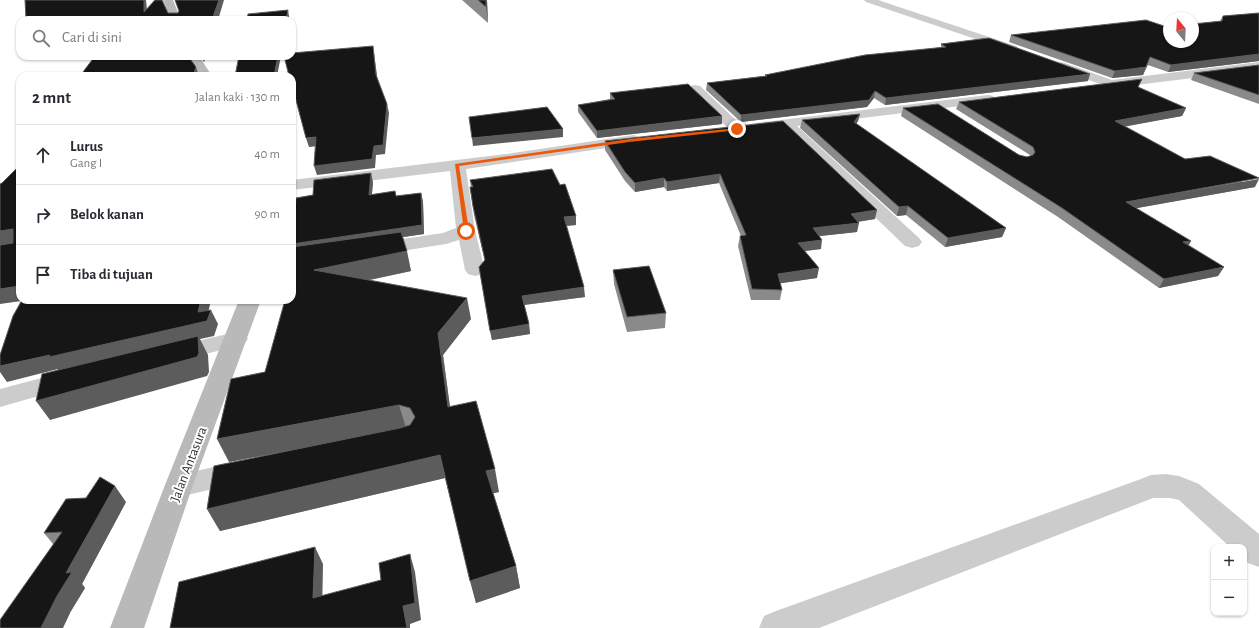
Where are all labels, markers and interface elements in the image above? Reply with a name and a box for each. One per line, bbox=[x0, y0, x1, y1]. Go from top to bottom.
north arrow bbox=[1163, 12, 1199, 48]
search box bbox=[16, 16, 296, 60]
icon: search bbox=[30, 27, 52, 49]
text: Cari di sini bbox=[62, 30, 122, 45]
text: 2 mnt bbox=[32, 89, 71, 106]
text: Jalan kaki · 130 m bbox=[195, 91, 280, 104]
route end bbox=[728, 120, 746, 138]
text: Lurus bbox=[70, 139, 103, 154]
icon: ahead bbox=[32, 144, 54, 166]
text: 40 m bbox=[254, 148, 280, 161]
text: Gang I bbox=[70, 157, 102, 170]
icon: right bbox=[32, 204, 54, 226]
text: Belok kanan bbox=[70, 207, 144, 222]
text: 90 m bbox=[254, 208, 280, 221]
route start bbox=[457, 222, 475, 240]
icon: arrive bbox=[32, 264, 54, 286]
text: Tiba di tujuan bbox=[70, 267, 153, 282]
street label: Jalan Antasura bbox=[168, 424, 210, 504]
map controls bbox=[1211, 544, 1247, 616]
button: + bbox=[1211, 544, 1247, 580]
button: − bbox=[1211, 580, 1247, 616]

